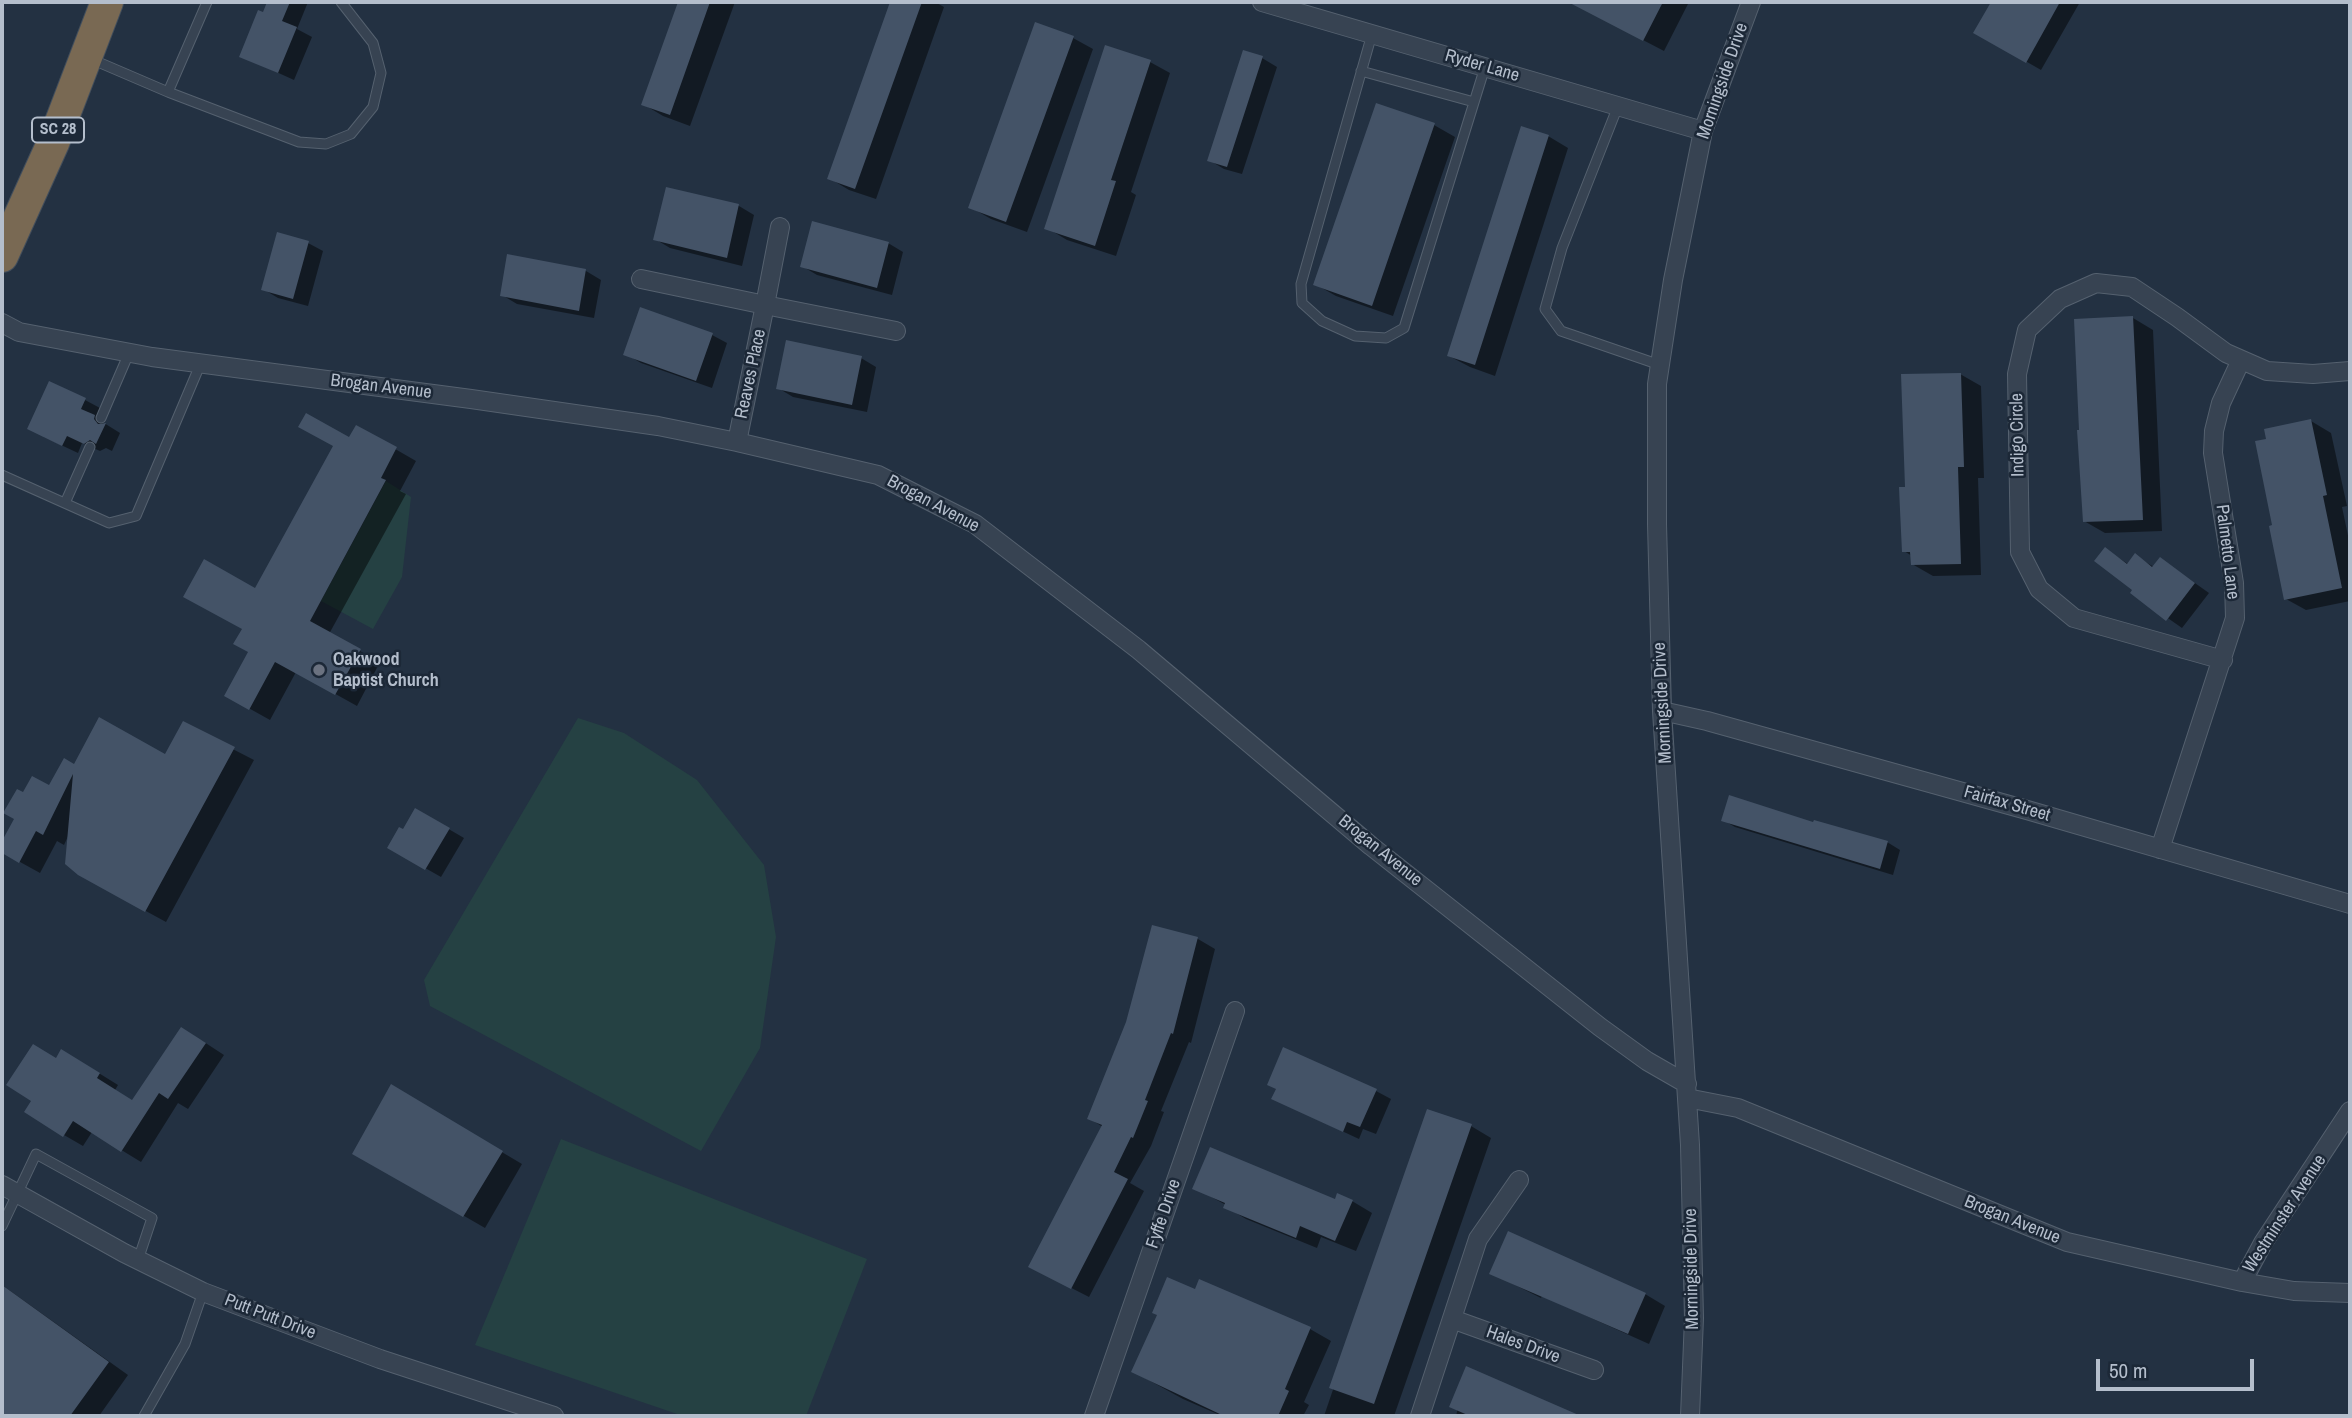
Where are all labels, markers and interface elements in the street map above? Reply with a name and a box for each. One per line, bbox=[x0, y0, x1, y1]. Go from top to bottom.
street label: Morningside Drive bbox=[1693, 20, 1753, 142]
street label: Ryder Lane bbox=[1442, 45, 1522, 87]
road number: SC 28 bbox=[32, 118, 84, 142]
street label: Reaves Place bbox=[731, 327, 771, 421]
street label: Brogan Avenue bbox=[329, 370, 433, 404]
street label: Indigo Circle bbox=[2006, 393, 2030, 477]
street label: Brogan Avenue bbox=[883, 471, 983, 537]
street label: Palmetto Lane bbox=[2210, 503, 2244, 601]
street label: Morningside Drive bbox=[1649, 642, 1677, 764]
place label: Oakwood Baptist Church bbox=[333, 649, 439, 692]
marker: Oakwood Baptist Church bbox=[311, 662, 327, 678]
street label: Fairfax Street bbox=[1961, 781, 2053, 827]
street label: Brogan Avenue bbox=[1334, 811, 1426, 891]
street label: Westminster Avenue bbox=[2239, 1151, 2331, 1277]
street label: Fyffe Drive bbox=[1142, 1176, 1186, 1252]
street label: Brogan Avenue bbox=[1961, 1191, 2063, 1249]
street label: Morningside Drive bbox=[1680, 1208, 1704, 1330]
street label: Putt Putt Drive bbox=[221, 1290, 319, 1344]
street label: Hales Drive bbox=[1483, 1322, 1563, 1368]
scale bar bbox=[2100, 1344, 2258, 1388]
text: 50 m bbox=[2109, 1356, 2147, 1385]

